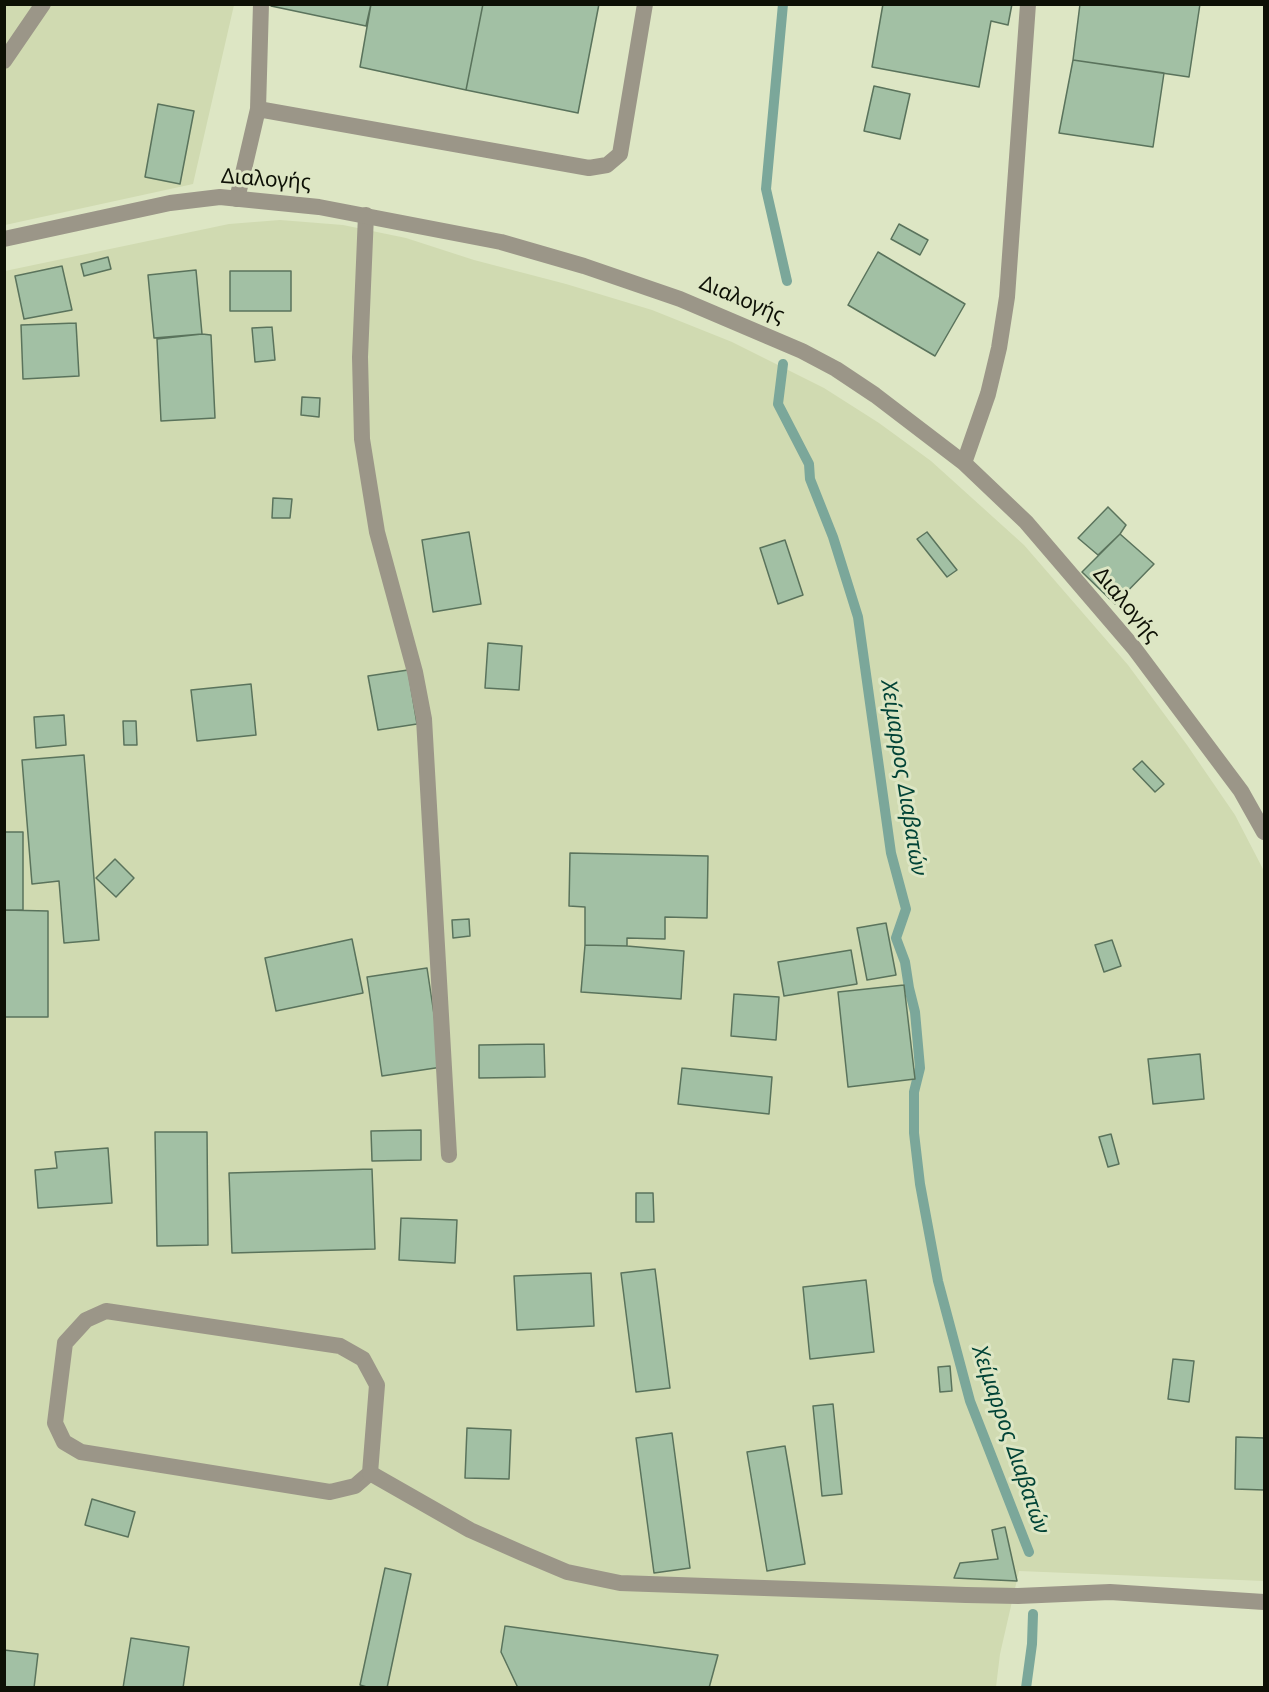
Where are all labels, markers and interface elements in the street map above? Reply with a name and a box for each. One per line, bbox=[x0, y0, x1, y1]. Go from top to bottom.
street label: Διαλογής bbox=[220, 164, 312, 196]
street label: Διαλογής bbox=[696, 271, 788, 329]
street label: Διαλογής bbox=[1087, 562, 1165, 648]
water label: Χείμαρρος Διαβατών bbox=[875, 678, 931, 878]
water label: Χείμαρρος Διαβατών bbox=[965, 1342, 1055, 1538]

